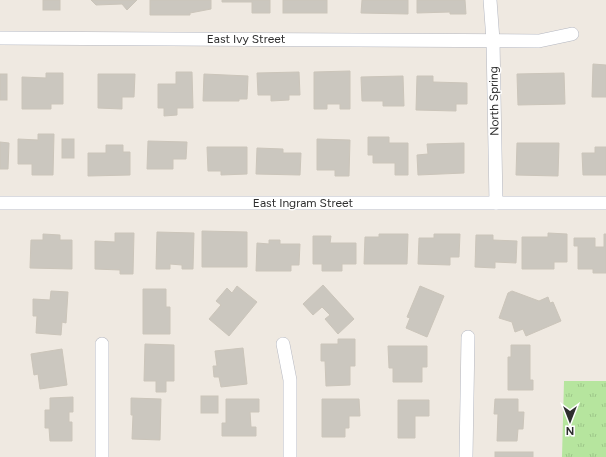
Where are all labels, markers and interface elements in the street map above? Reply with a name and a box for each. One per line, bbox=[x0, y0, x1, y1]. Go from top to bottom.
street label: East Ivy Street bbox=[207, 32, 286, 46]
street label: North Spring bbox=[486, 66, 502, 136]
street label: East Ingram Street bbox=[253, 196, 354, 210]
north arrow bbox=[550, 401, 590, 441]
text: N bbox=[566, 424, 574, 437]

